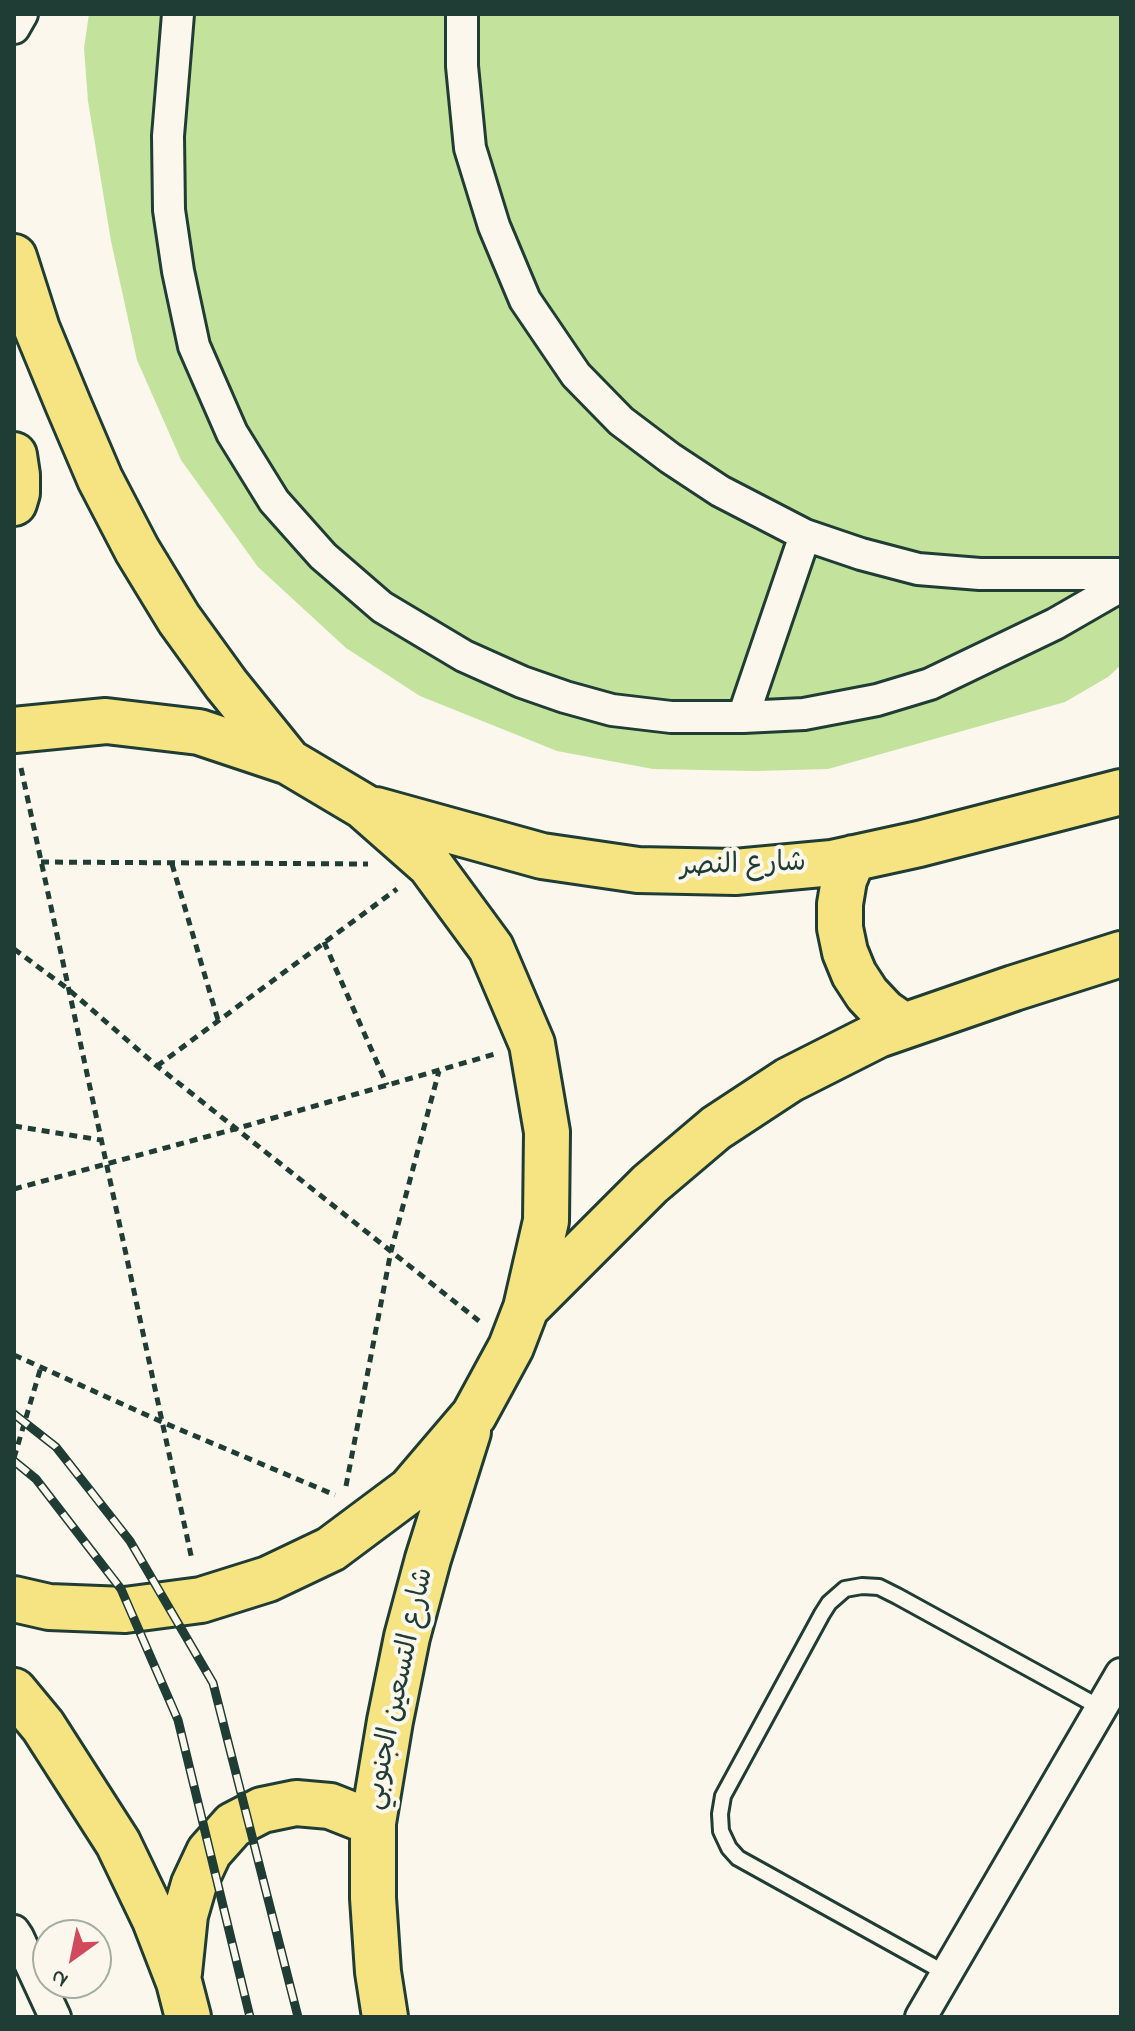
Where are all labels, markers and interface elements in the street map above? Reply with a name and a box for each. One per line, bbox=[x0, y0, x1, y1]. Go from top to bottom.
street label: شارع النصر bbox=[680, 848, 806, 886]
street label: شارع التسعين الجنوبي bbox=[359, 1565, 443, 1813]
north arrow bbox=[32, 1919, 112, 1999]
text: N bbox=[45, 1960, 75, 1995]

